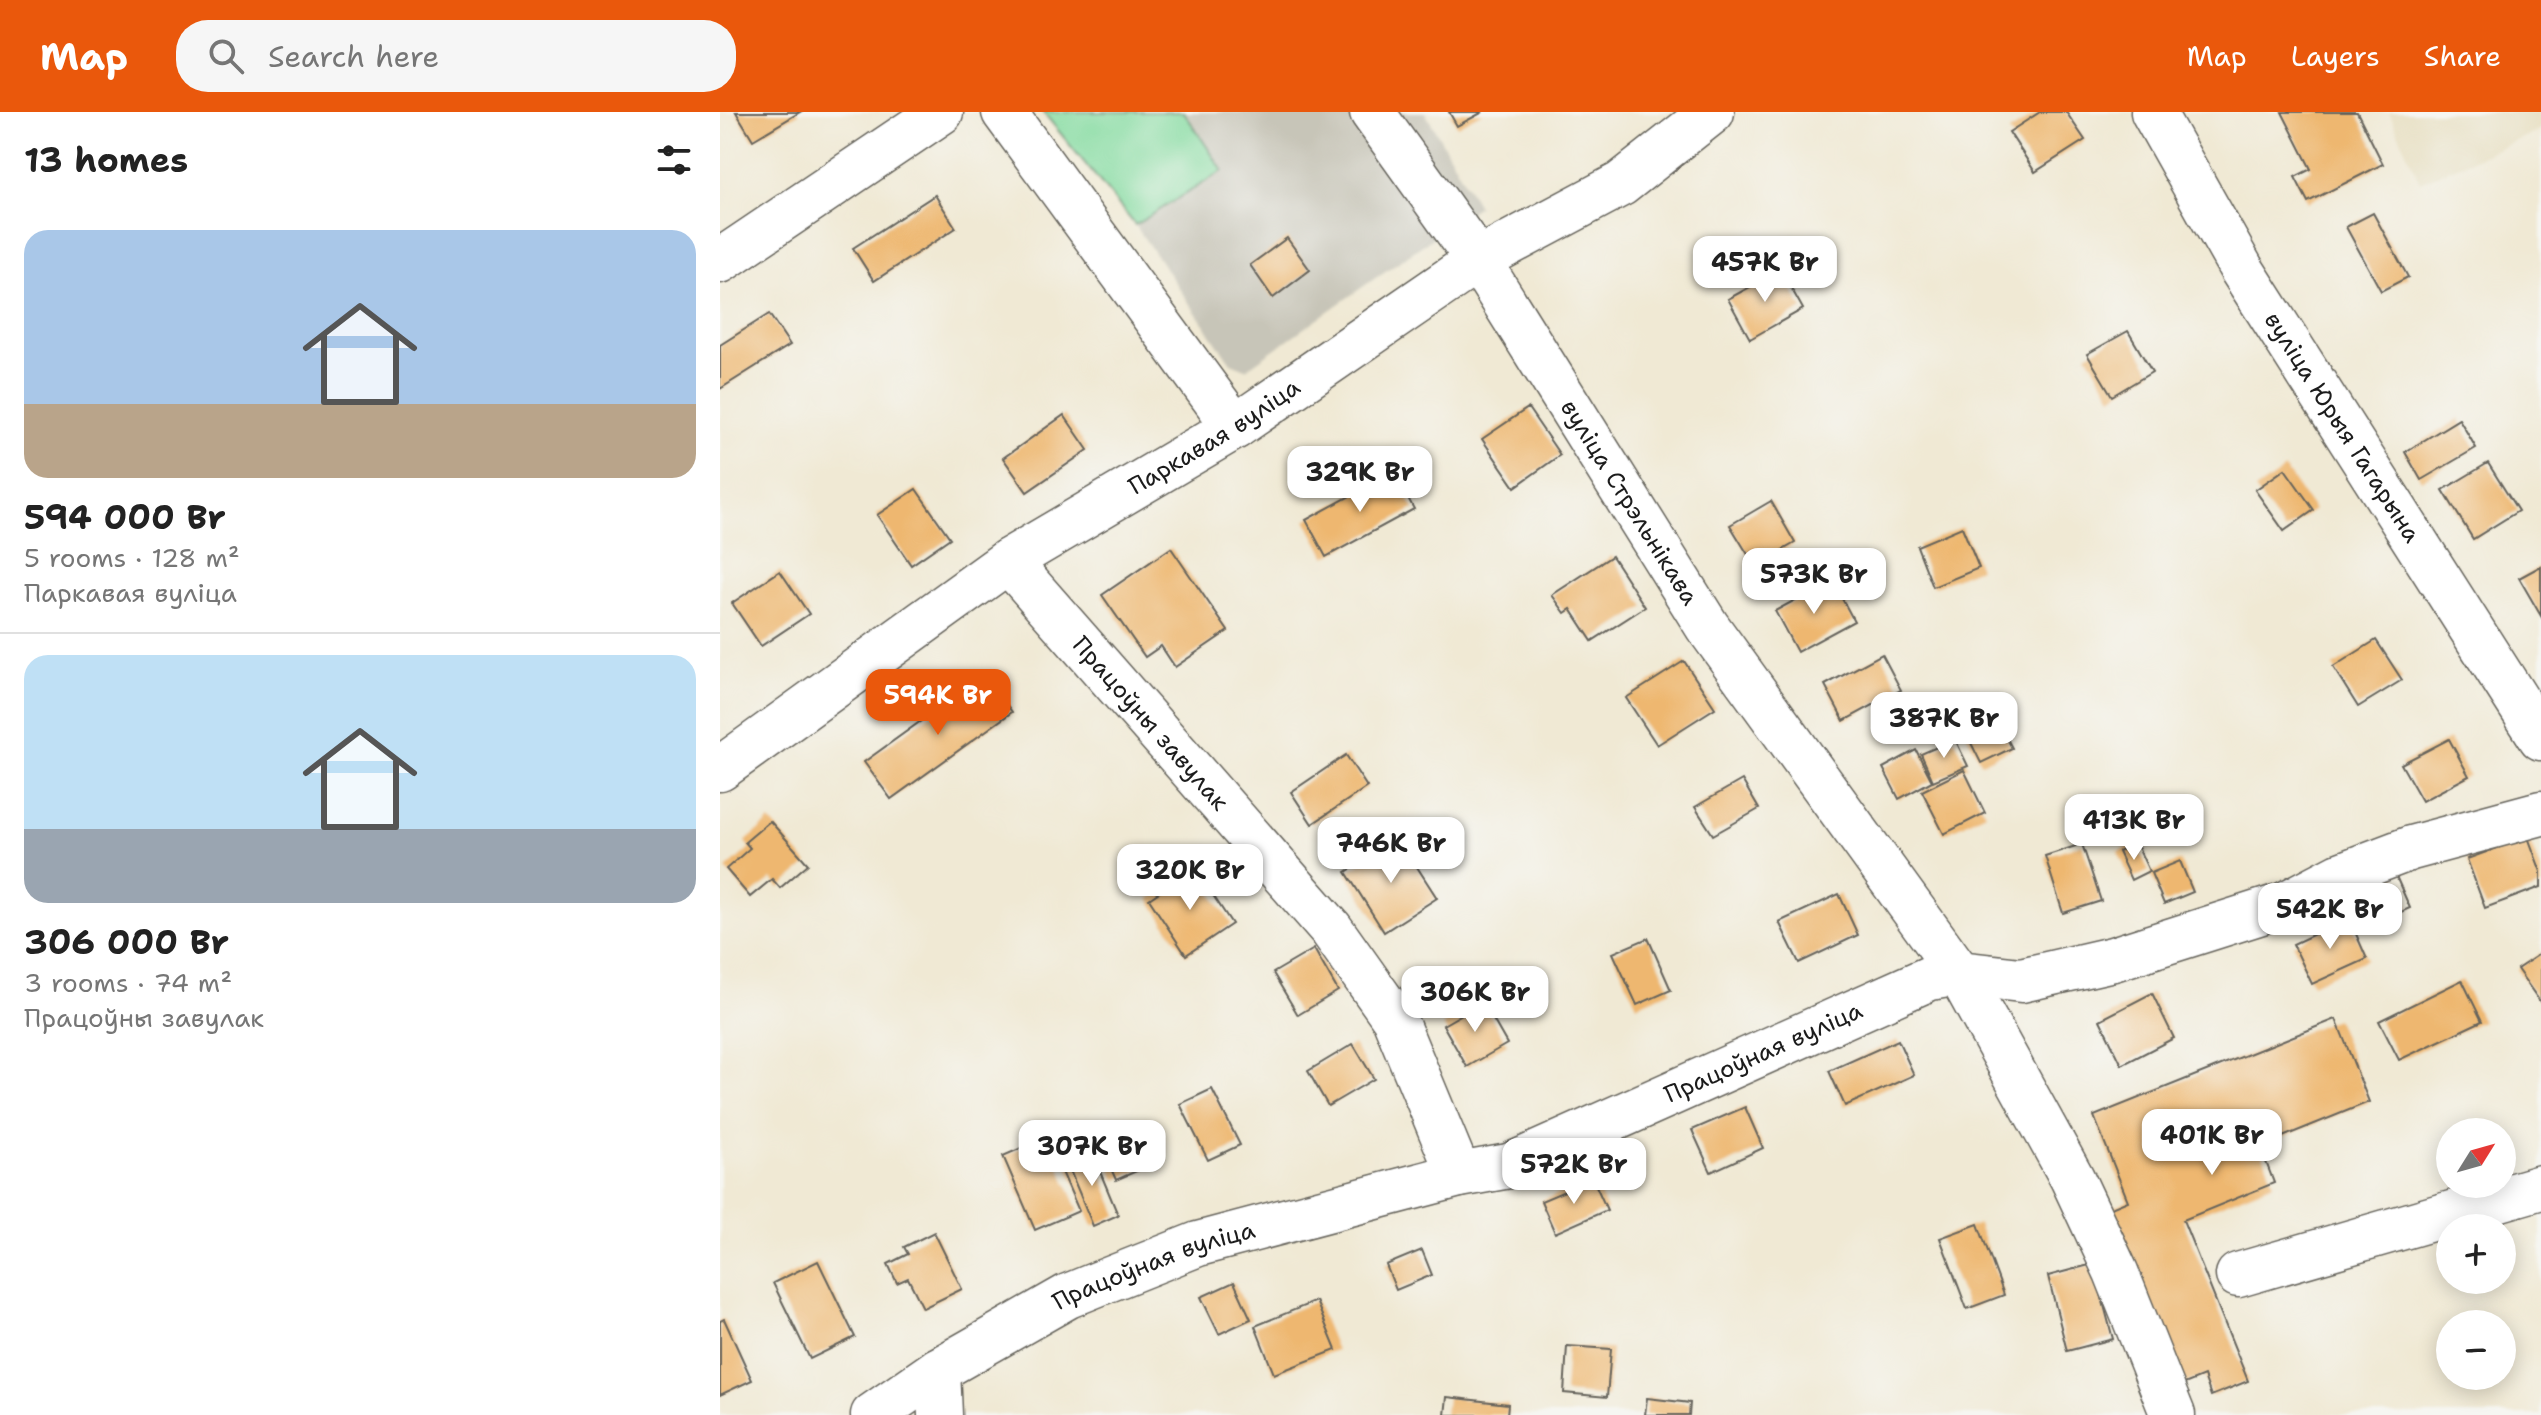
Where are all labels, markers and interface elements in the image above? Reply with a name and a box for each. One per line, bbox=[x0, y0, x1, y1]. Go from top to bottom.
search box bbox=[176, 20, 736, 92]
text: Map bbox=[40, 31, 128, 82]
icon: search bbox=[204, 34, 248, 78]
text: Search here bbox=[268, 36, 439, 77]
text: Map bbox=[2187, 37, 2247, 75]
text: Layers bbox=[2291, 37, 2380, 75]
text: Share bbox=[2424, 37, 2501, 75]
text: 13 homes bbox=[24, 137, 188, 183]
icon: filters bbox=[652, 138, 696, 182]
pin: 457K Br bbox=[1691, 236, 1839, 304]
text: 457K Br bbox=[1711, 244, 1819, 279]
icon: home bbox=[288, 282, 432, 426]
street label: вуліца Юрыя Гагарына bbox=[2257, 306, 2428, 549]
street label: Паркавая вуліца bbox=[1123, 371, 1306, 502]
street label: вуліца Стрэльнікава bbox=[1553, 394, 1706, 611]
pin: 329K Br bbox=[1286, 446, 1434, 514]
text: 329K Br bbox=[1305, 454, 1415, 489]
text: 594 000 Br bbox=[24, 494, 226, 540]
text: 5 rooms · 128 m² bbox=[24, 540, 240, 575]
pin: 573K Br bbox=[1740, 548, 1888, 616]
text: 573K Br bbox=[1760, 556, 1868, 591]
text: Паркавая вуліца bbox=[24, 575, 237, 610]
street label: Працоўны завулак bbox=[1065, 629, 1236, 817]
pin: 594K Br bbox=[864, 669, 1012, 737]
text: 594K Br bbox=[884, 677, 992, 712]
pin: 387K Br bbox=[1870, 692, 2018, 760]
text: 387K Br bbox=[1889, 700, 1999, 735]
icon: home bbox=[288, 707, 432, 851]
pin: 413K Br bbox=[2060, 794, 2208, 862]
text: 413K Br bbox=[2083, 802, 2185, 837]
pin: 746K Br bbox=[1317, 817, 1465, 885]
text: 746K Br bbox=[1336, 825, 1446, 860]
pin: 320K Br bbox=[1116, 844, 1264, 912]
text: 320K Br bbox=[1135, 852, 1245, 887]
pin: 542K Br bbox=[2256, 883, 2404, 951]
text: 542K Br bbox=[2276, 891, 2384, 926]
text: 306 000 Br bbox=[24, 919, 229, 965]
text: 3 rooms · 74 m² bbox=[24, 965, 232, 1000]
pin: 306K Br bbox=[1401, 966, 1549, 1034]
text: 306K Br bbox=[1419, 974, 1531, 1009]
street label: Працоўная вуліца bbox=[1659, 994, 1868, 1111]
text: Працоўны завулак bbox=[24, 1000, 264, 1035]
pin: 401K Br bbox=[2138, 1109, 2286, 1177]
text: 401K Br bbox=[2160, 1117, 2264, 1152]
north arrow bbox=[2436, 1118, 2516, 1198]
map controls bbox=[2436, 1118, 2516, 1390]
pin: 307K Br bbox=[1018, 1120, 1166, 1188]
text: 307K Br bbox=[1037, 1128, 1147, 1163]
pin: 572K Br bbox=[1500, 1138, 1648, 1206]
text: 572K Br bbox=[1520, 1146, 1628, 1181]
street label: Працоўная вуліца bbox=[1047, 1214, 1258, 1318]
button: + bbox=[2436, 1214, 2516, 1294]
button: − bbox=[2436, 1310, 2516, 1390]

